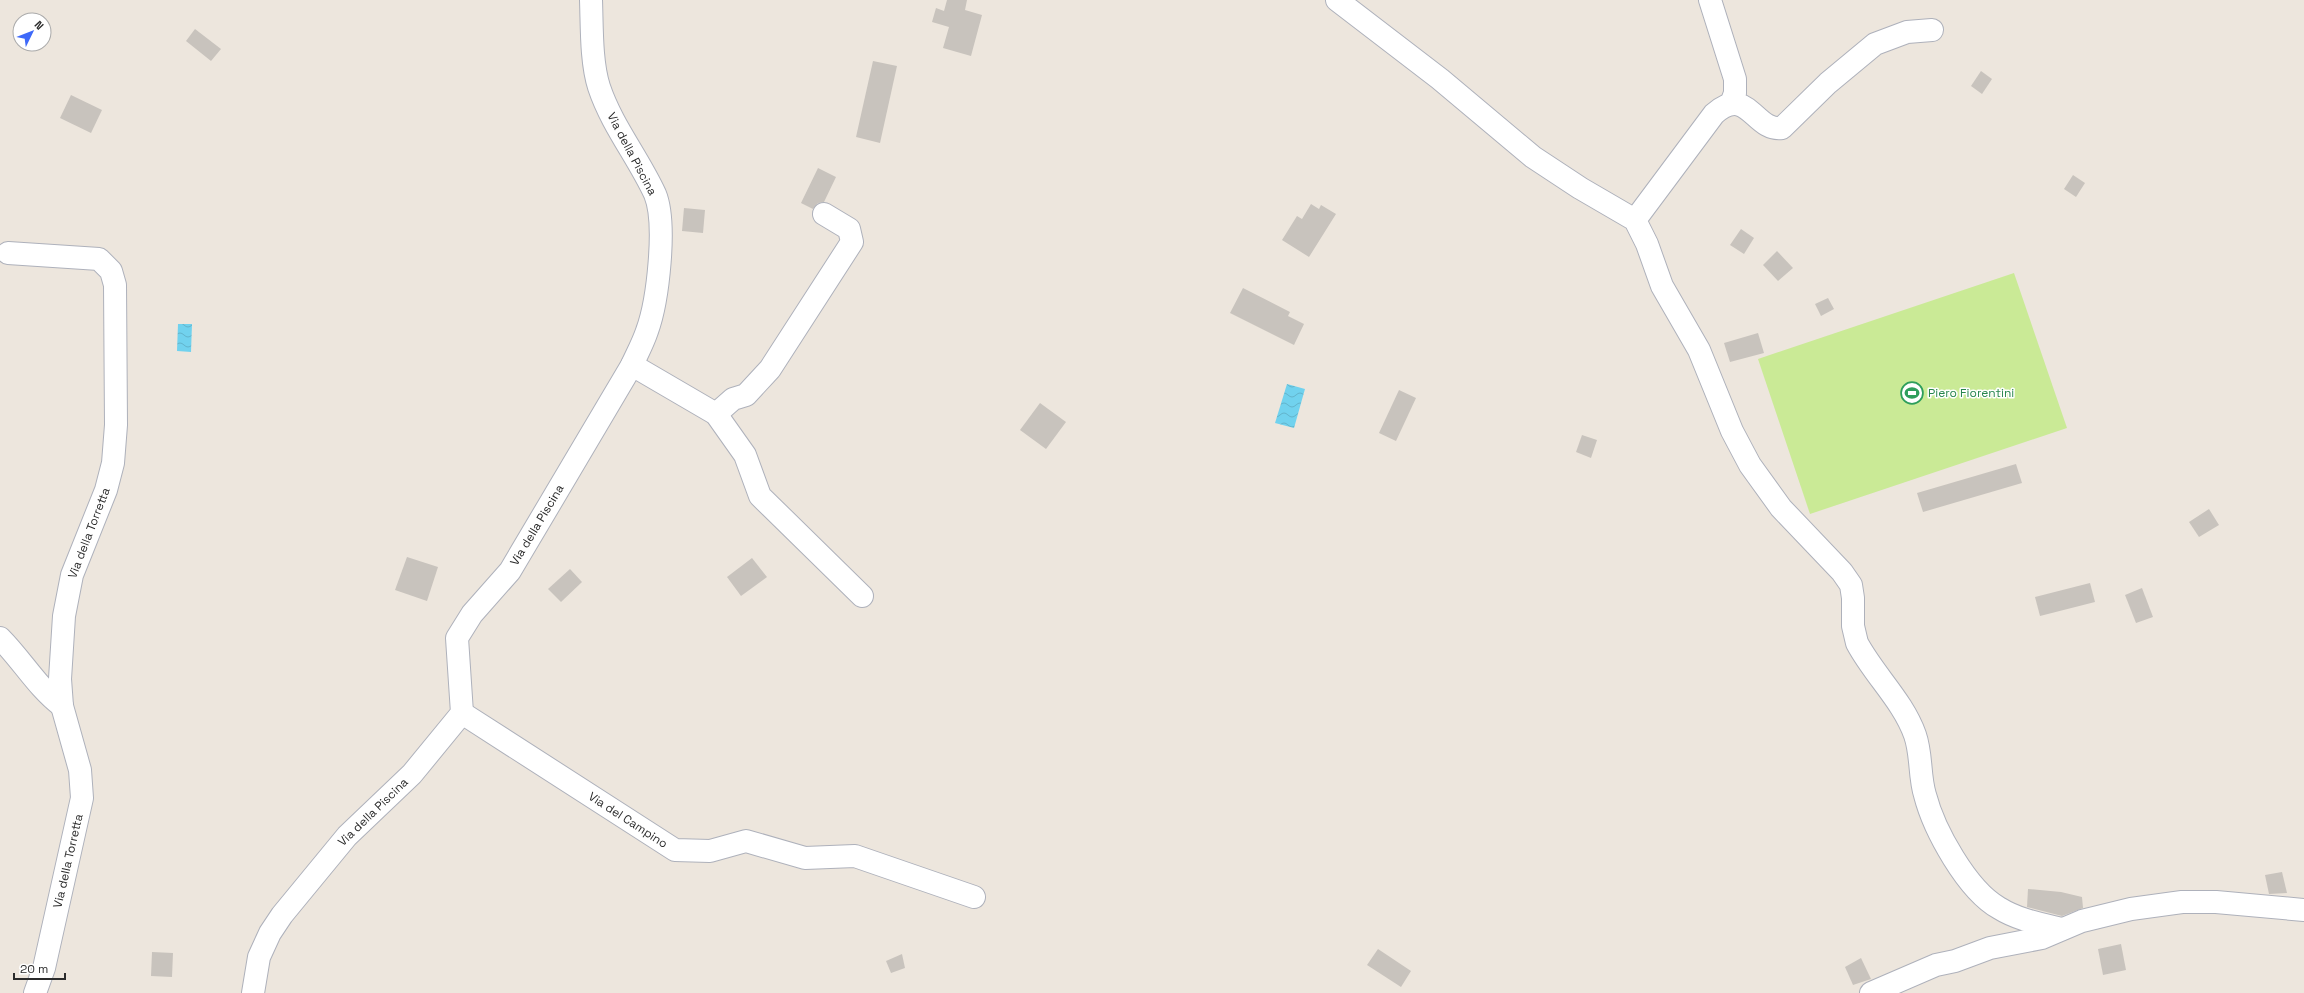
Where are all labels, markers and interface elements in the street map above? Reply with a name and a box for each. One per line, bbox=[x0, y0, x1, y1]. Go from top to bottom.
north arrow bbox=[12, 12, 52, 52]
text: N bbox=[32, 18, 47, 33]
street label: Via della Piscina bbox=[603, 110, 661, 198]
sports icon: Piero Fiorentini bbox=[1899, 380, 1925, 406]
place label: Piero Fiorentini bbox=[1928, 385, 2014, 401]
street label: Via della Piscina bbox=[506, 481, 568, 569]
street label: Via della Torretta bbox=[64, 485, 114, 581]
street label: Via della Piscina bbox=[334, 774, 412, 850]
street label: Via del Campino bbox=[585, 788, 671, 852]
street label: Via della Torretta bbox=[49, 812, 87, 910]
scale bar bbox=[14, 955, 65, 981]
text: 20 m bbox=[20, 961, 48, 977]

